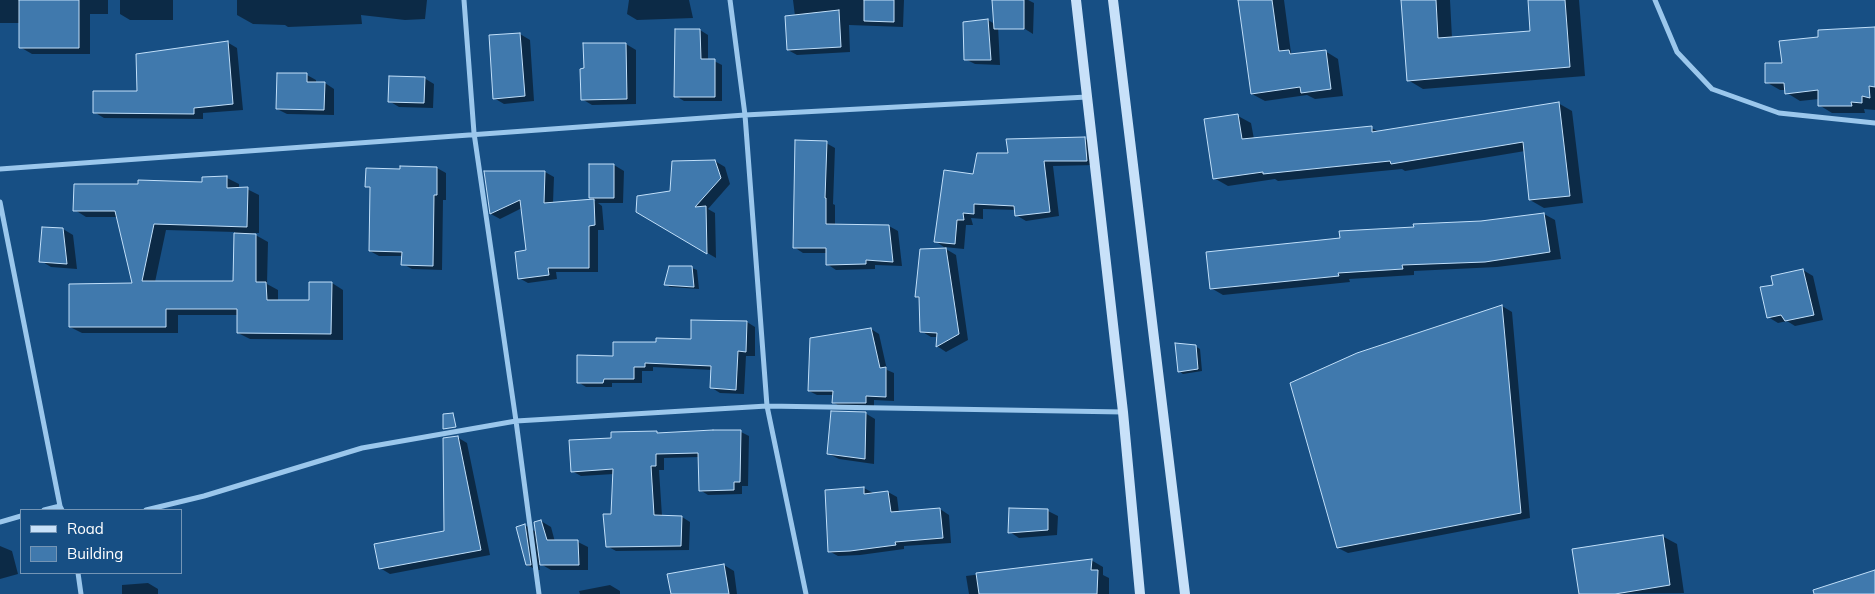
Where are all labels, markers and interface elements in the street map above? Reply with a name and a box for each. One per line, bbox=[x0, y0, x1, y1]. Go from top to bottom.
legend bbox=[20, 509, 182, 574]
text: Road bbox=[67, 519, 104, 538]
text: Building bbox=[67, 544, 123, 563]

